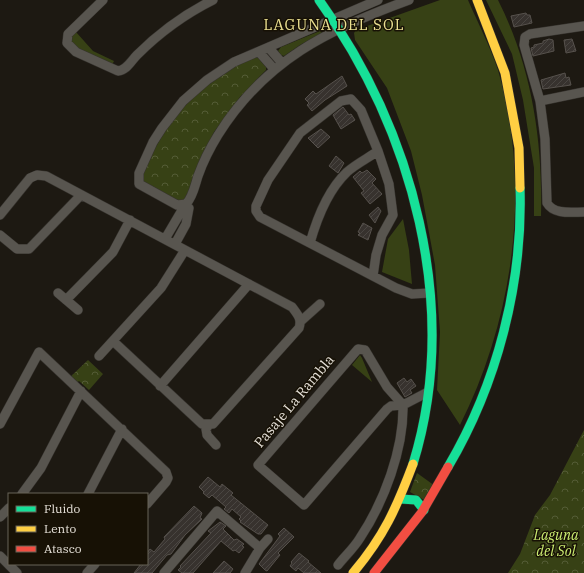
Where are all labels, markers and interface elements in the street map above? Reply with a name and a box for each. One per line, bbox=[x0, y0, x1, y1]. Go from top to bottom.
district label: LAGUNA DEL SOL bbox=[263, 15, 405, 34]
street label: Pasaje La Rambla bbox=[250, 351, 338, 451]
legend bbox=[8, 493, 148, 565]
text: Fluido bbox=[44, 501, 81, 516]
text: Lento bbox=[44, 521, 76, 536]
park label: Laguna del Sol bbox=[532, 526, 579, 560]
text: Atasco bbox=[44, 541, 82, 556]

